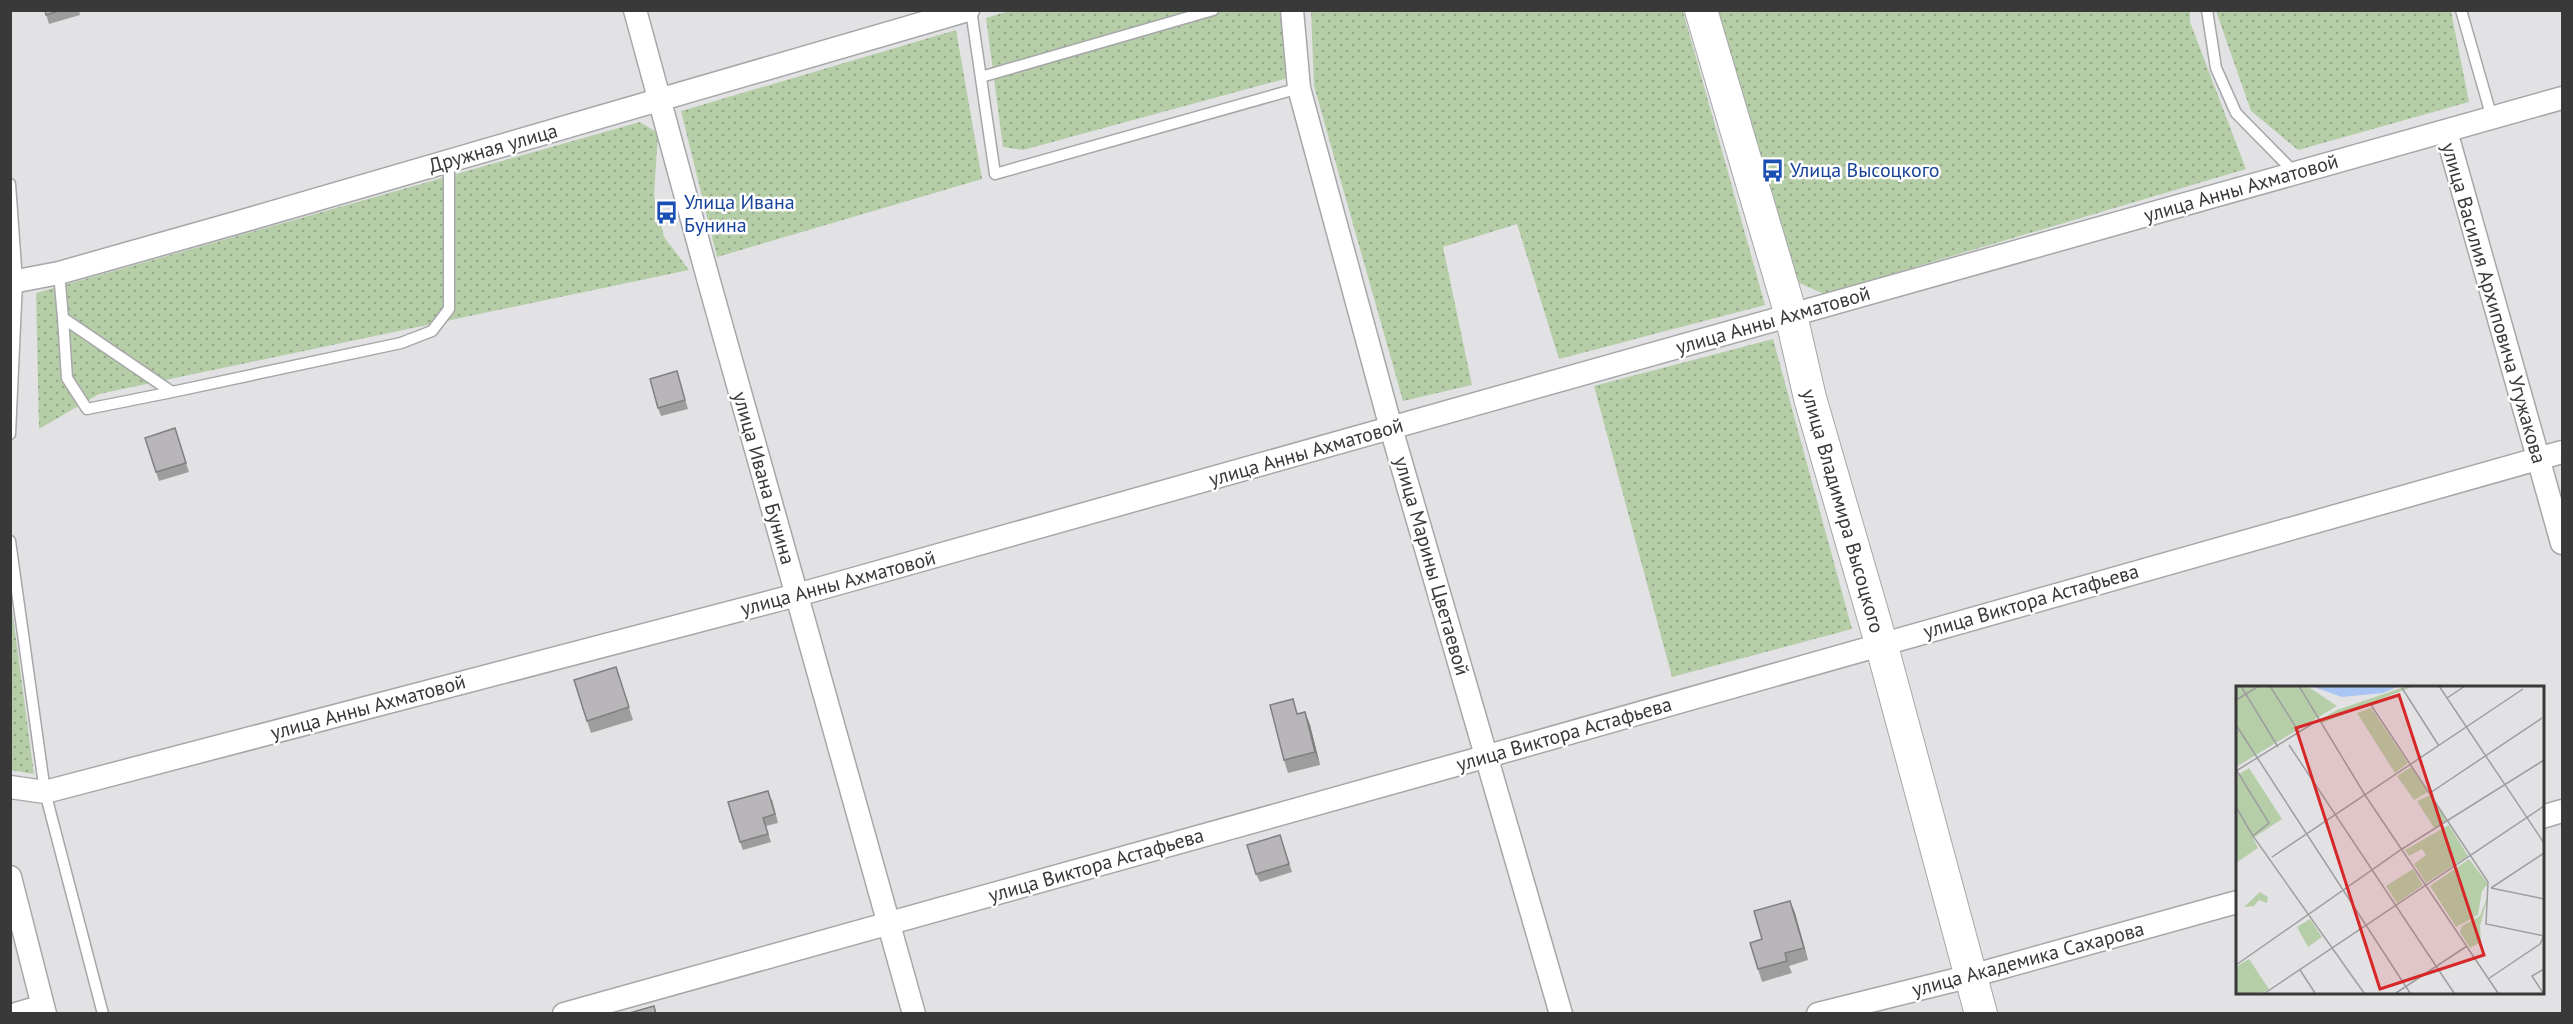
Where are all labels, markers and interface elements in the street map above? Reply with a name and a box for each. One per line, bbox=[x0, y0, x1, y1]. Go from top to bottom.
street label: Дружная улица bbox=[426, 117, 560, 179]
street label: улица Василия Архиповича Угужакова bbox=[2436, 139, 2552, 467]
street label: улица Анны Ахматовой bbox=[2141, 148, 2341, 228]
bus stop icon: Улица Высоцкого bbox=[1759, 157, 1785, 183]
place label: Улица Высоцкого bbox=[1790, 157, 1939, 183]
place label: Улица Ивана Бунина bbox=[684, 189, 795, 238]
bus stop icon: Улица Ивана Бунина bbox=[653, 200, 679, 226]
street label: улица Анны Ахматовой bbox=[1673, 280, 1873, 360]
street label: улица Владимира Высоцкого bbox=[1796, 386, 1890, 636]
street label: улица Ивана Бунина bbox=[727, 389, 801, 567]
street label: улица Анны Ахматовой bbox=[1206, 412, 1406, 492]
street label: улица Марины Цветаевой bbox=[1388, 454, 1476, 678]
street label: улица Анны Ахматовой bbox=[738, 544, 938, 622]
street label: улица Виктора Астафьева bbox=[1920, 558, 2142, 644]
street label: улица Анны Ахматовой bbox=[268, 668, 468, 746]
inset map bbox=[2236, 686, 2543, 994]
street label: улица Виктора Астафьева bbox=[1453, 691, 1675, 777]
street label: улица Виктора Астафьева bbox=[985, 822, 1207, 908]
street label: улица Академика Сахарова bbox=[1909, 915, 2147, 1003]

